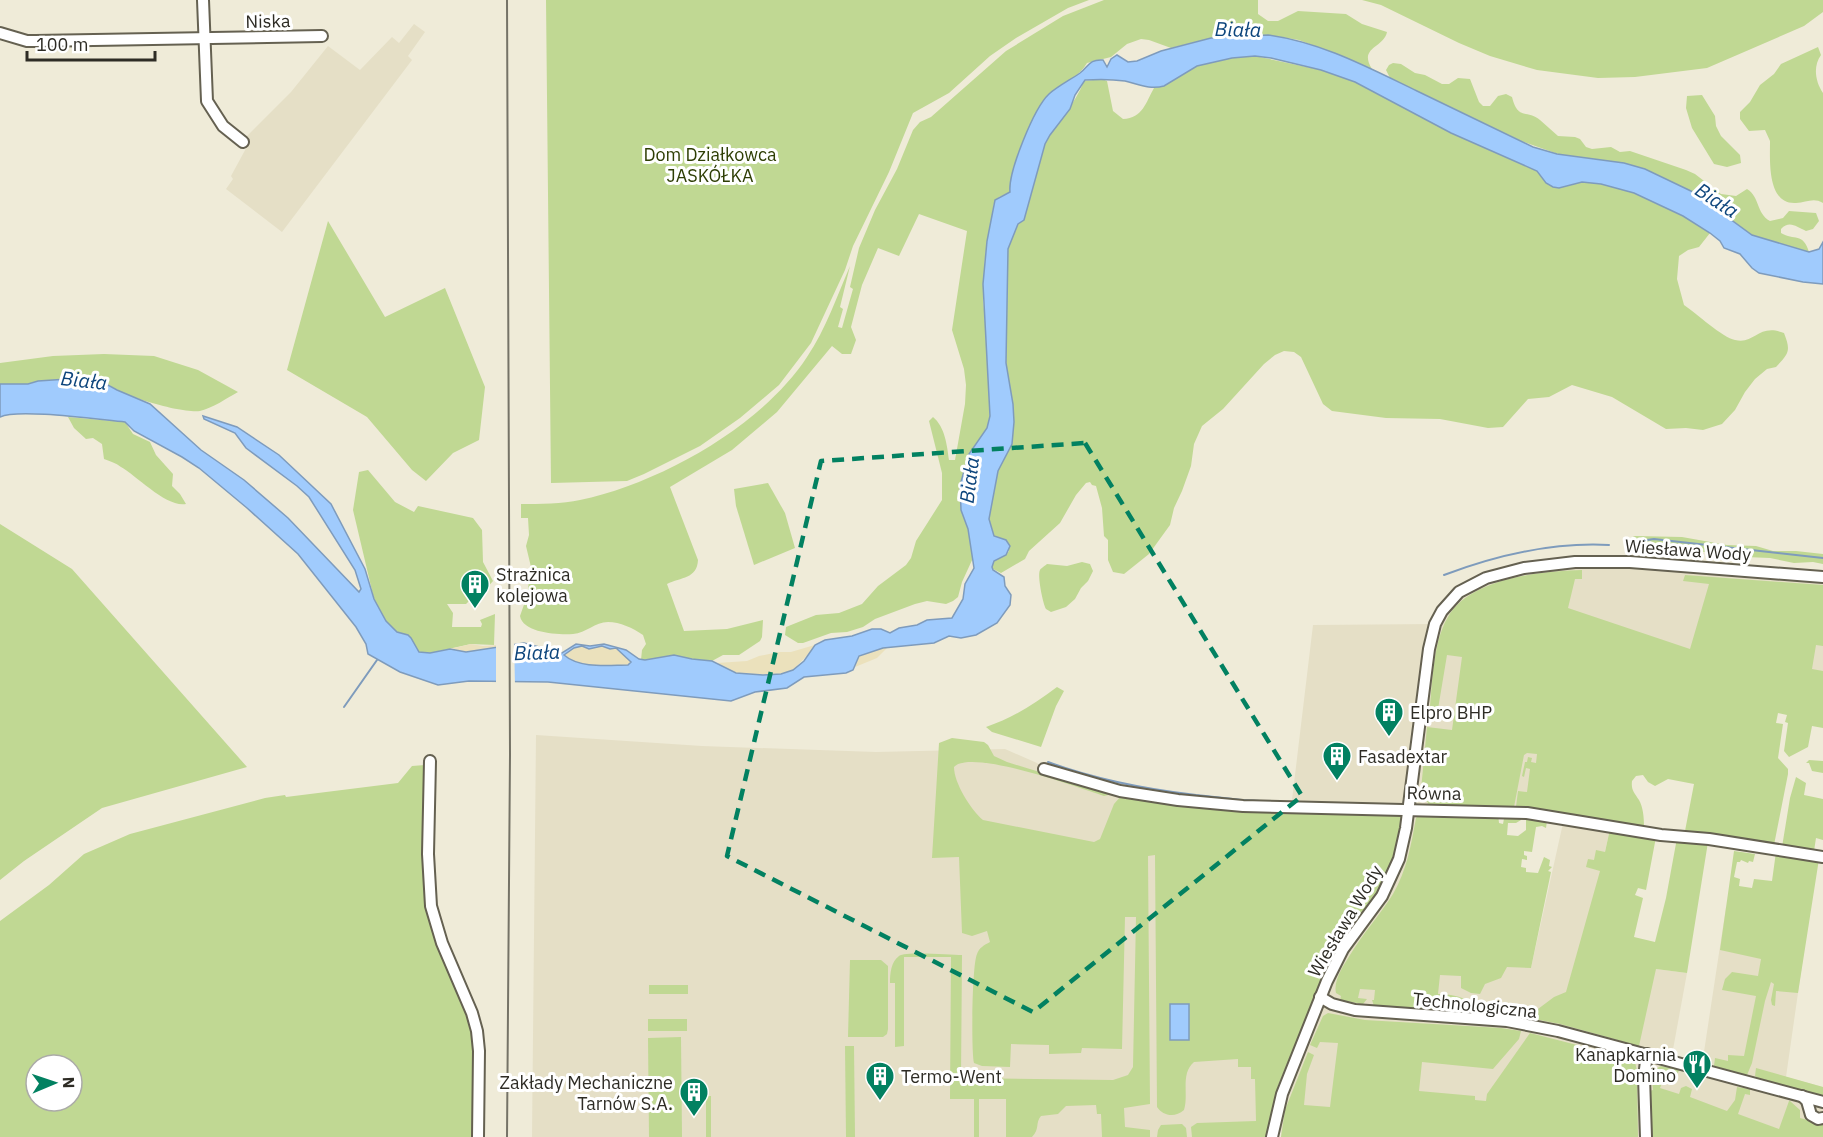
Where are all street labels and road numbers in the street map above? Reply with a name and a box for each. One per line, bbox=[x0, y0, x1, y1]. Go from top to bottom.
street label: Niska bbox=[245, 9, 291, 33]
street label: Wiesława Wody bbox=[1624, 534, 1752, 566]
street label: Równa bbox=[1406, 781, 1462, 805]
street label: Wiesława Wody bbox=[1303, 861, 1387, 981]
street label: Technologiczna bbox=[1412, 987, 1539, 1023]

